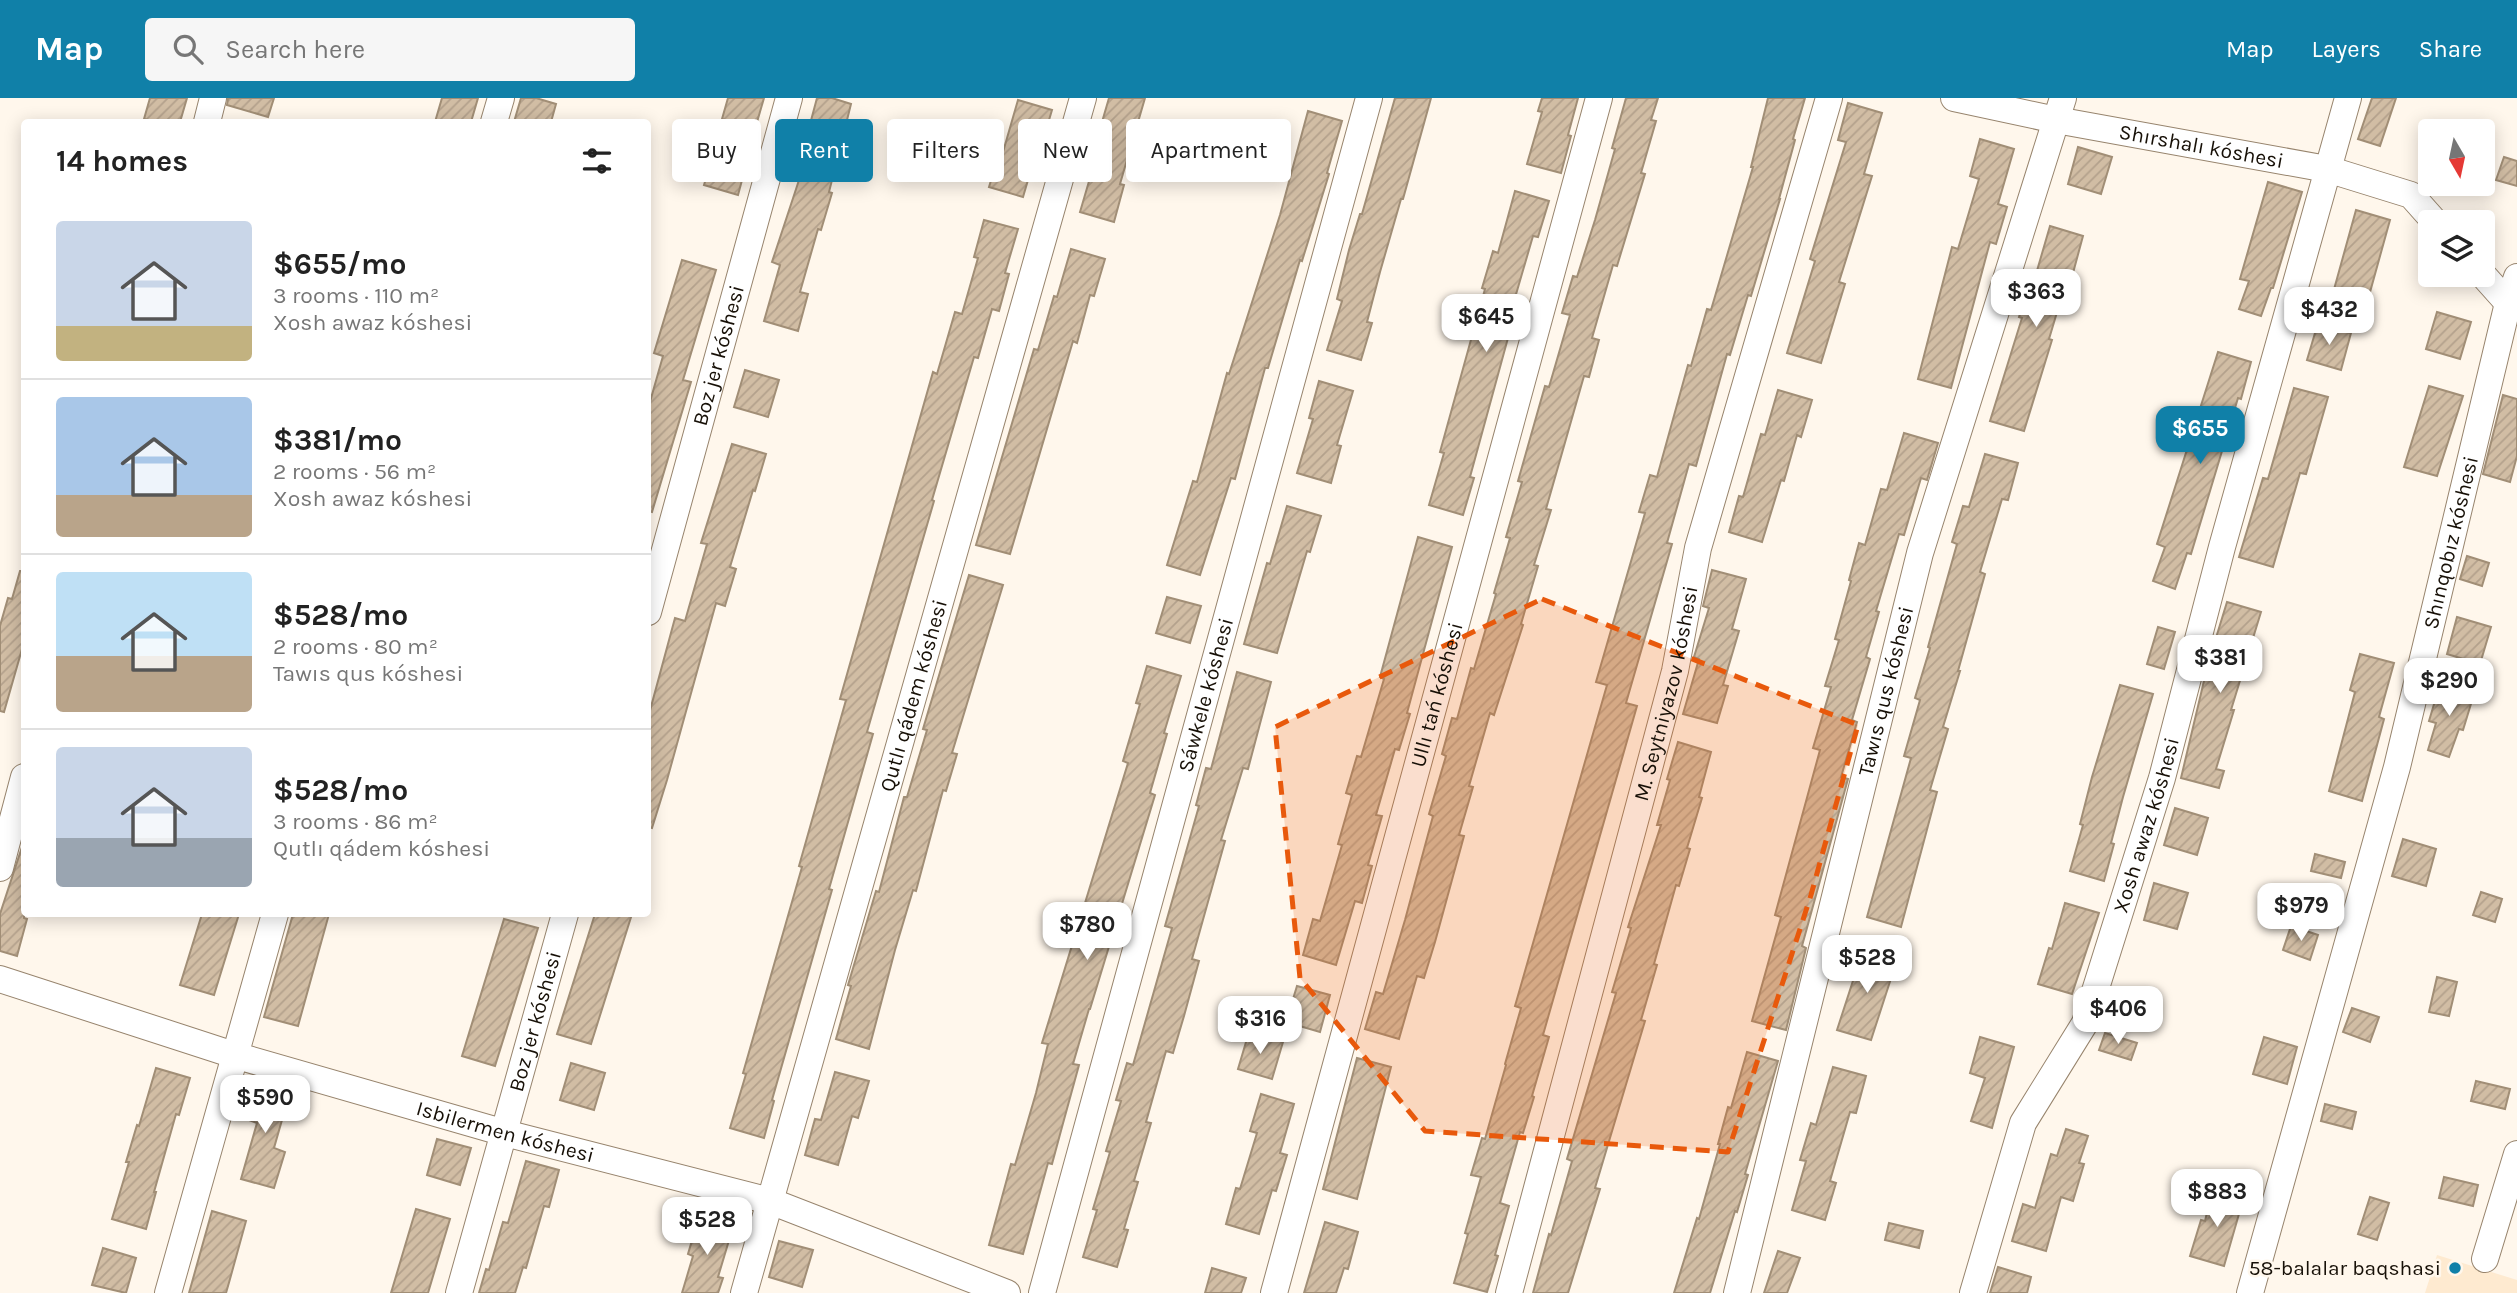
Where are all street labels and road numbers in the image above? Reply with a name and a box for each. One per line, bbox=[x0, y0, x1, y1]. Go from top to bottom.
street label: Shırshalı kóshesi bbox=[2117, 120, 2286, 173]
street label: Boz jer kóshesi bbox=[688, 283, 749, 428]
street label: Shınqobız kóshesi bbox=[2418, 454, 2483, 631]
street label: M. Seytniyazov kóshesi bbox=[1629, 584, 1703, 803]
street label: Qutlı qádem kóshesi bbox=[875, 597, 952, 794]
street label: Tawıs qus kóshesi bbox=[1853, 604, 1918, 778]
street label: Sáwkele kóshesi bbox=[1173, 615, 1238, 775]
street label: Ullı tań kóshesi bbox=[1406, 620, 1468, 770]
street label: Xosh awaz kóshesi bbox=[2108, 735, 2184, 916]
street label: Boz jer kóshesi bbox=[504, 949, 566, 1094]
street label: Isbilermen kóshesi bbox=[414, 1096, 597, 1167]

